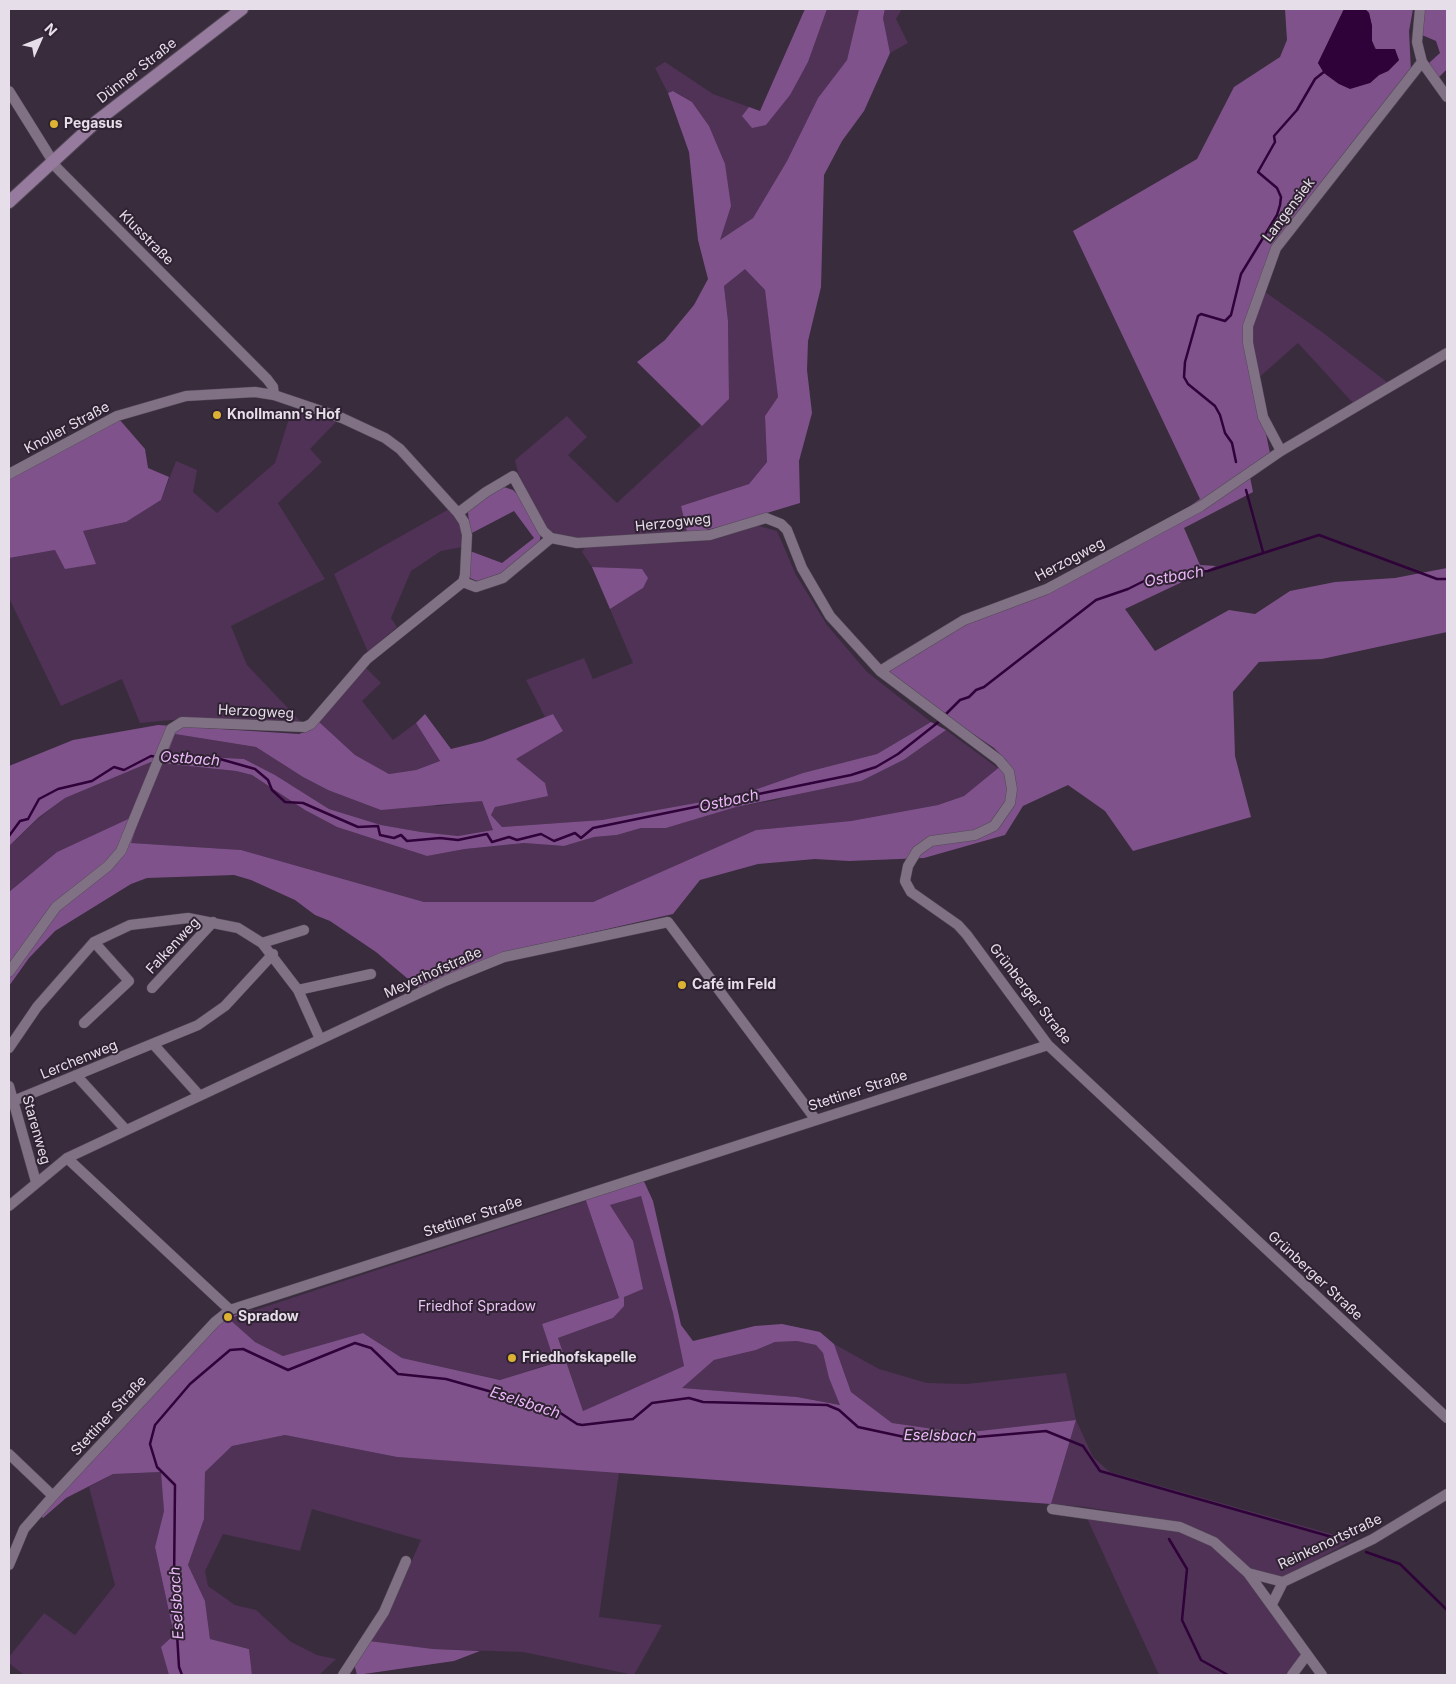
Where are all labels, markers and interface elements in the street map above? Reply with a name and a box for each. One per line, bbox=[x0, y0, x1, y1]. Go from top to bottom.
north arrow bbox=[15, 15, 65, 65]
text: N bbox=[41, 19, 61, 39]
street label: Dünner Straße bbox=[94, 35, 180, 107]
place label: Pegasus bbox=[64, 116, 123, 132]
marker: Pegasus bbox=[48, 118, 60, 130]
street label: Langensiek bbox=[1260, 175, 1318, 245]
street label: Klusstraße bbox=[115, 207, 177, 269]
street label: Knoller Straße bbox=[22, 399, 112, 457]
place label: Knollmann's Hof bbox=[227, 407, 340, 423]
marker: Knollmann's Hof bbox=[211, 409, 223, 421]
street label: Herzogweg bbox=[634, 511, 712, 535]
street label: Herzogweg bbox=[1032, 535, 1108, 585]
water label: Ostbach bbox=[1143, 563, 1205, 591]
street label: Herzogweg bbox=[217, 702, 295, 722]
water label: Ostbach bbox=[159, 748, 221, 770]
water label: Ostbach bbox=[698, 786, 760, 816]
street label: Falkenweg bbox=[143, 914, 203, 978]
street label: Grünberger Straße bbox=[985, 940, 1075, 1048]
street label: Meyerhofstraße bbox=[382, 944, 484, 1002]
place label: Café im Feld bbox=[692, 977, 776, 993]
marker: Café im Feld bbox=[676, 979, 688, 991]
street label: Lerchenweg bbox=[38, 1037, 120, 1083]
street label: Stettiner Straße bbox=[806, 1067, 910, 1115]
street label: Starenweg bbox=[18, 1094, 54, 1166]
street label: Stettiner Straße bbox=[421, 1193, 525, 1241]
street label: Grünberger Straße bbox=[1264, 1228, 1366, 1324]
park label: Friedhof Spradow bbox=[418, 1299, 536, 1315]
place label: Spradow bbox=[238, 1309, 299, 1325]
marker: Spradow bbox=[222, 1311, 234, 1323]
place label: Friedhofskapelle bbox=[522, 1350, 637, 1366]
marker: Friedhofskapelle bbox=[506, 1352, 518, 1364]
street label: Stettiner Straße bbox=[68, 1373, 150, 1459]
water label: Eselsbach bbox=[488, 1383, 562, 1423]
water label: Eselsbach bbox=[903, 1426, 977, 1446]
street label: Reinkenortstraße bbox=[1275, 1511, 1385, 1573]
water label: Eselsbach bbox=[166, 1566, 188, 1640]

